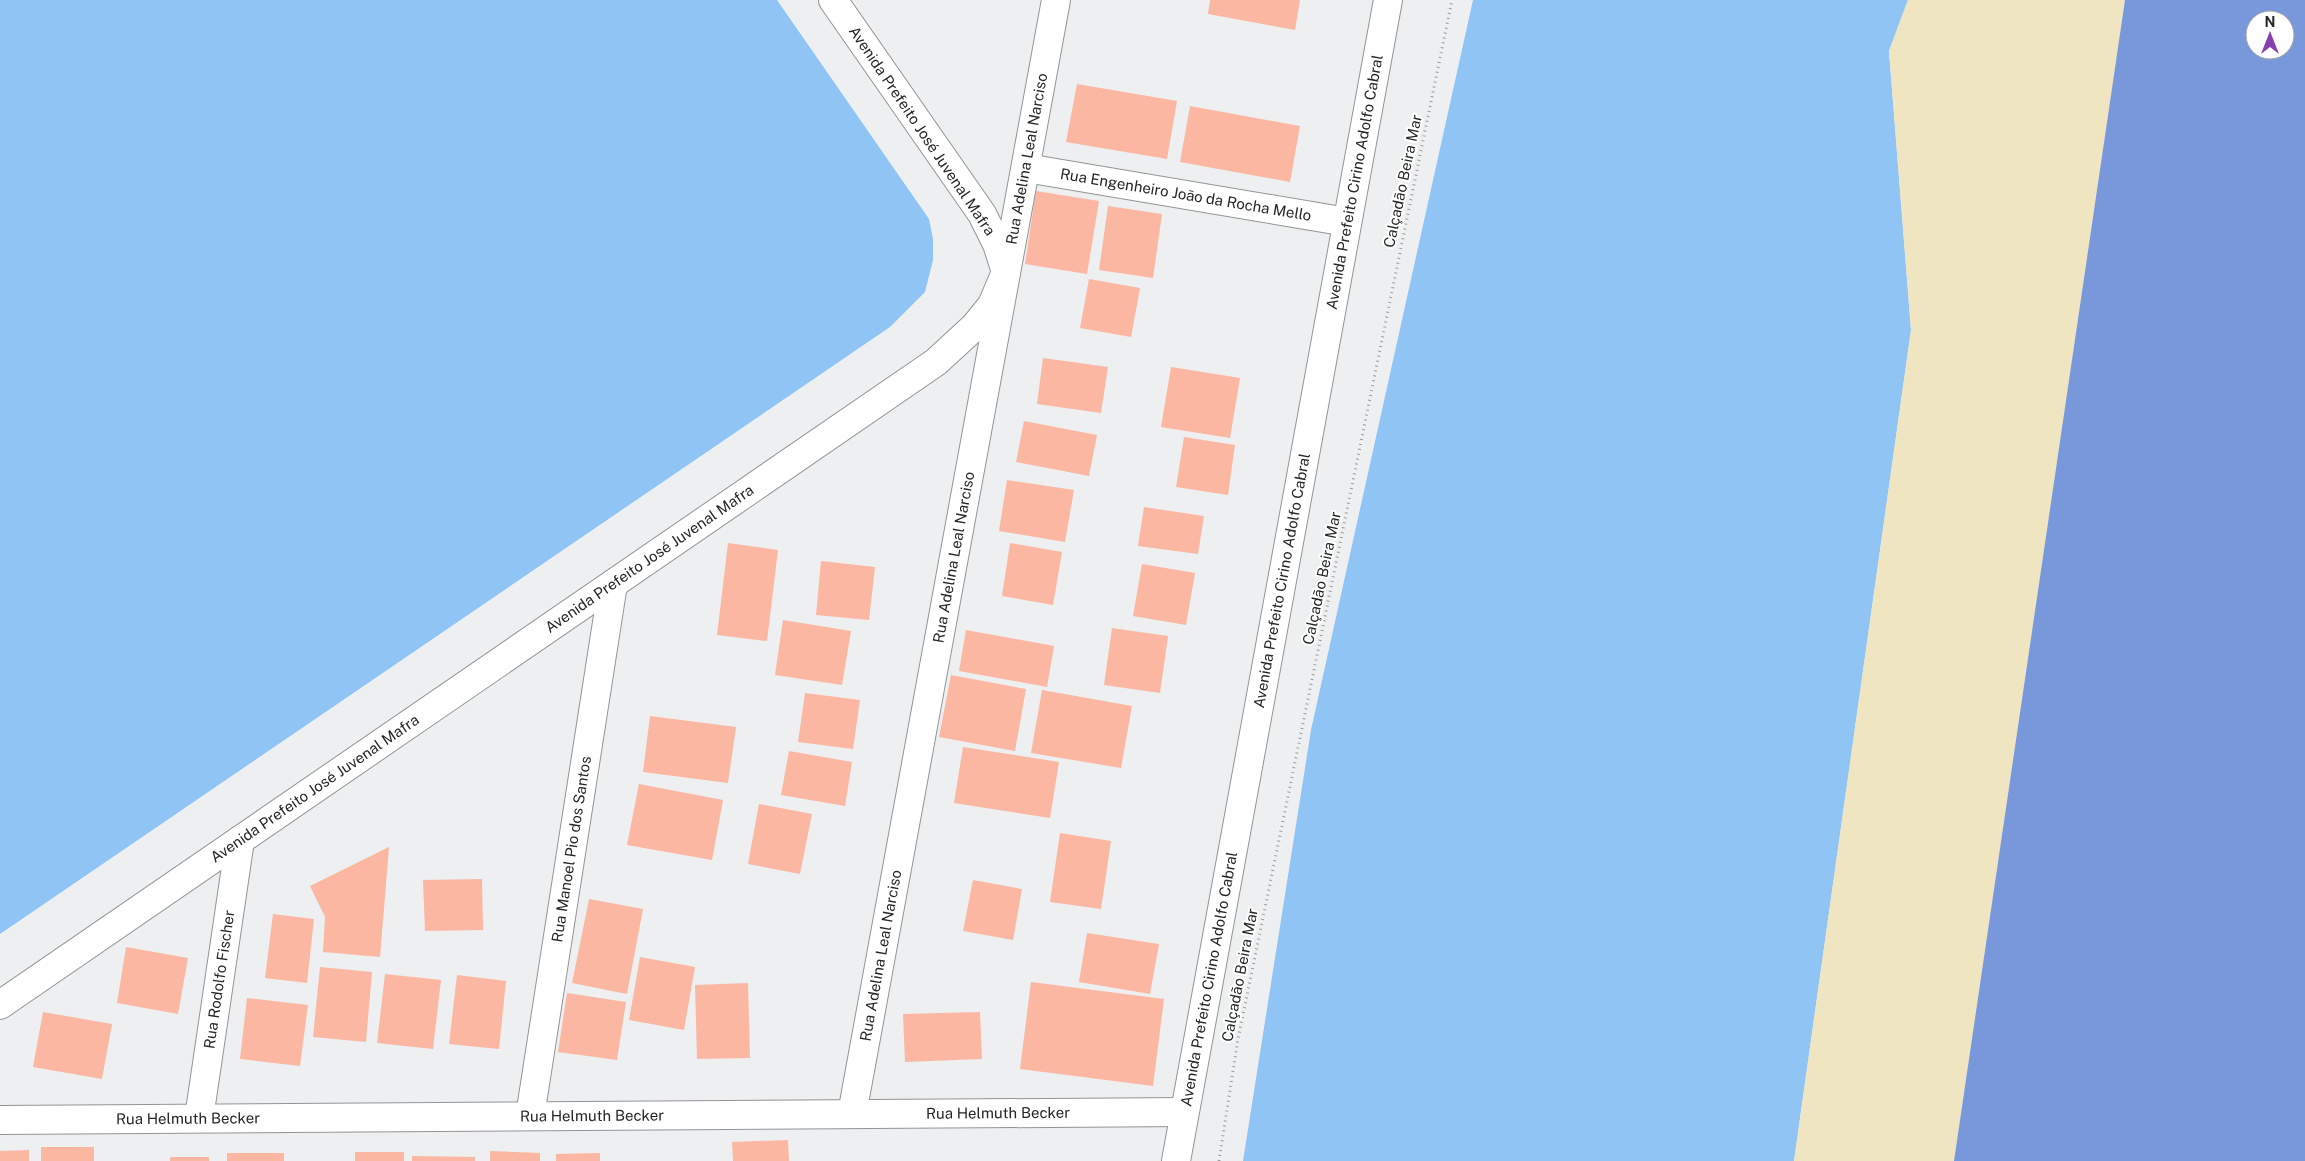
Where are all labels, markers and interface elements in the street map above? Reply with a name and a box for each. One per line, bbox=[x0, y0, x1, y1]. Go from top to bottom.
north arrow bbox=[2245, 10, 2295, 60]
text: N bbox=[2265, 14, 2275, 30]
street label: Avenida Prefeito José Juvenal Mafra bbox=[846, 23, 999, 239]
street label: Avenida Prefeito Cirino Adolfo Cabral bbox=[1323, 53, 1386, 311]
street label: Rua Adelina Leal Narciso bbox=[1002, 72, 1050, 246]
street label: Calçadão Beira Mar bbox=[1380, 113, 1425, 249]
street label: Rua Engenheiro João da Rocha Mello bbox=[1059, 165, 1313, 224]
street label: Avenida Prefeito Cirino Adolfo Cabral bbox=[1250, 452, 1313, 709]
street label: Rua Adelina Leal Narciso bbox=[929, 470, 977, 644]
street label: Avenida Prefeito José Juvenal Mafra bbox=[542, 481, 757, 636]
street label: Calçadão Beira Mar bbox=[1299, 510, 1344, 646]
street label: Avenida Prefeito José Juvenal Mafra bbox=[207, 711, 422, 866]
street label: Rua Manoel Pio dos Santos bbox=[548, 755, 594, 943]
street label: Avenida Prefeito Cirino Adolfo Cabral bbox=[1177, 850, 1240, 1108]
street label: Rua Adelina Leal Narciso bbox=[856, 868, 905, 1043]
street label: Calçadão Beira Mar bbox=[1218, 907, 1261, 1043]
street label: Rua Rodolfo Fischer bbox=[200, 909, 238, 1050]
street label: Rua Helmuth Becker bbox=[926, 1104, 1070, 1122]
street label: Rua Helmuth Becker bbox=[520, 1107, 664, 1124]
street label: Rua Helmuth Becker bbox=[116, 1109, 260, 1127]

